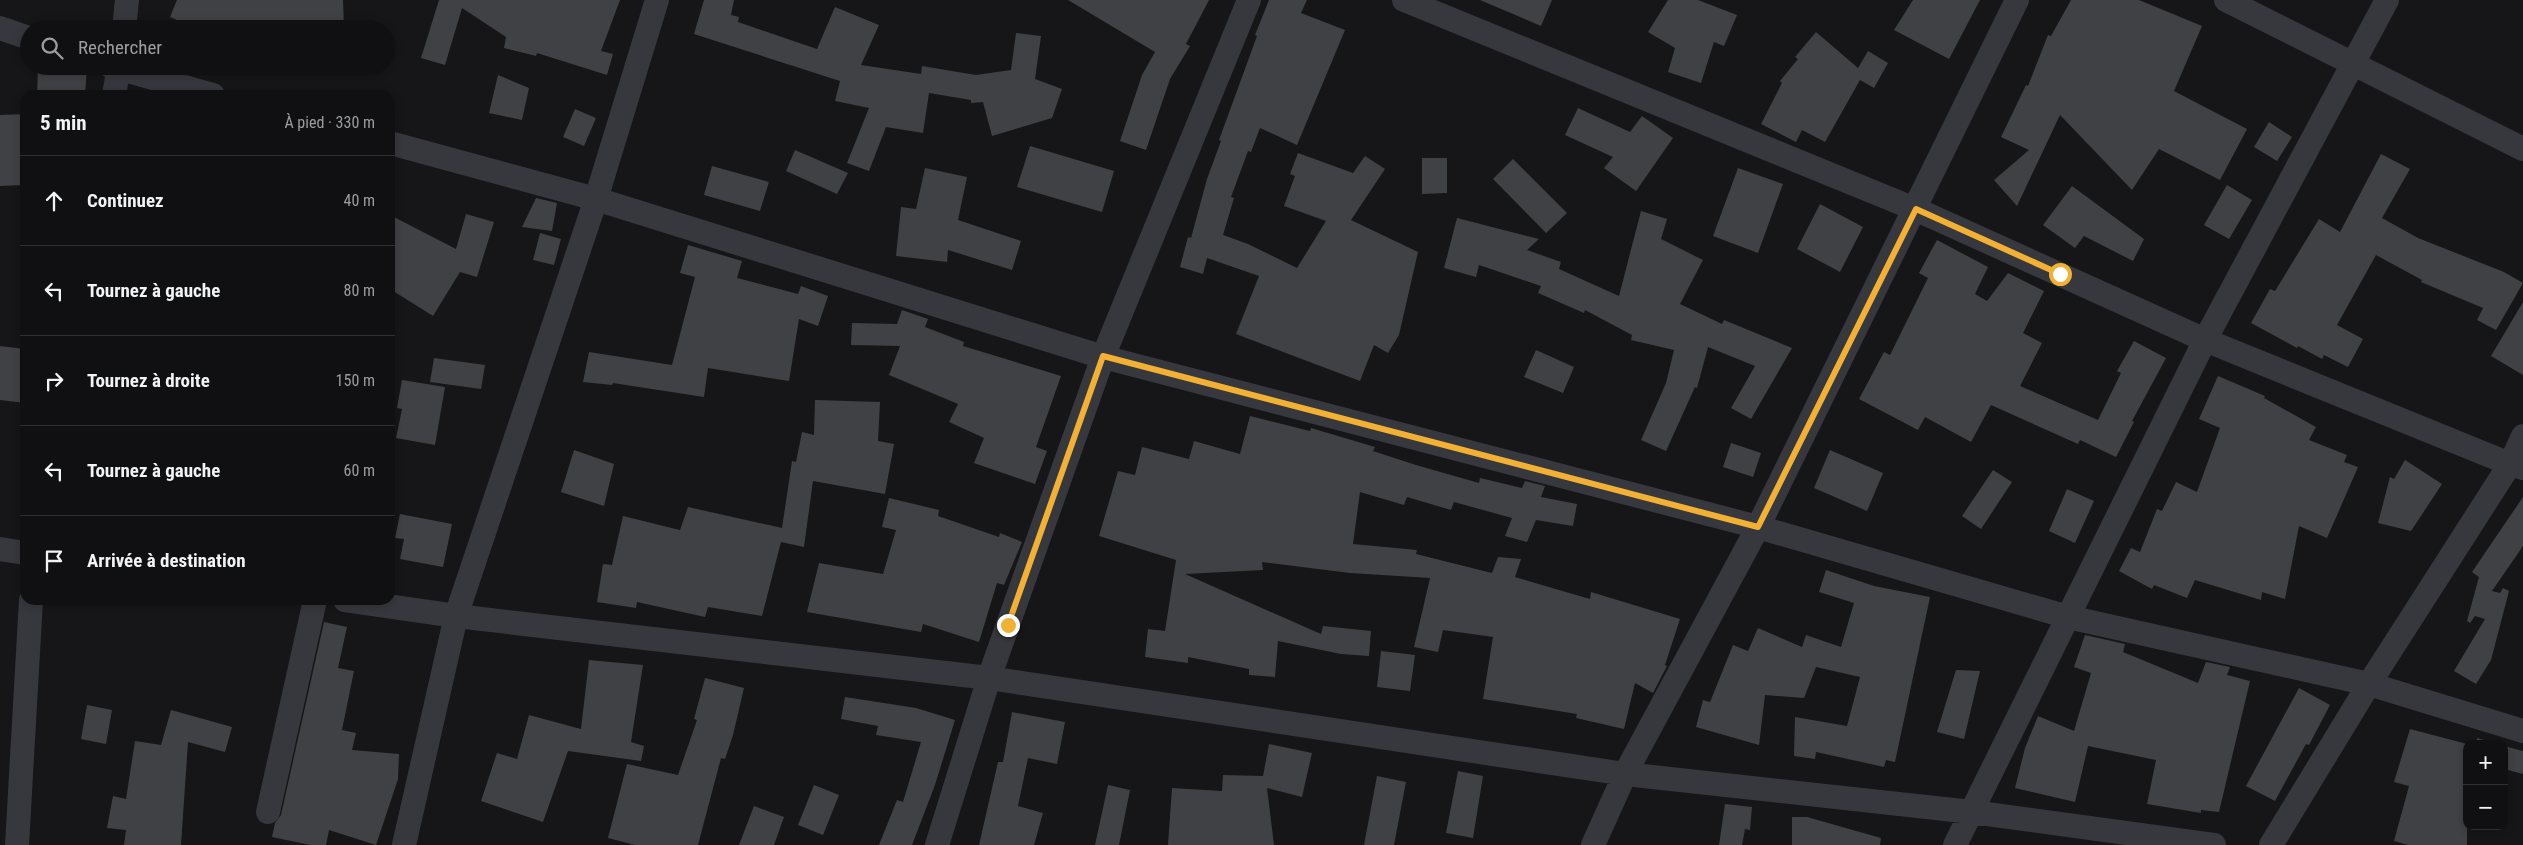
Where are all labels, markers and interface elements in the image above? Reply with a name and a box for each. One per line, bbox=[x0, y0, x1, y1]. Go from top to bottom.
search box bbox=[20, 20, 395, 75]
icon: search bbox=[38, 34, 66, 62]
text: Rechercher bbox=[78, 36, 162, 59]
text: 5 min bbox=[40, 111, 87, 135]
text: À pied · 330 m bbox=[284, 113, 375, 132]
icon: ahead bbox=[40, 187, 68, 215]
text: Continuez bbox=[87, 189, 164, 212]
text: 40 m bbox=[343, 191, 375, 210]
route start bbox=[2049, 263, 2072, 286]
icon: left bbox=[40, 277, 68, 305]
text: Tournez à gauche bbox=[87, 279, 220, 302]
text: 80 m bbox=[343, 281, 375, 300]
icon: right bbox=[40, 367, 68, 395]
text: Tournez à droite bbox=[87, 369, 210, 392]
text: 150 m bbox=[336, 371, 375, 390]
icon: left bbox=[40, 457, 68, 485]
text: Tournez à gauche bbox=[87, 459, 220, 482]
text: 60 m bbox=[343, 461, 375, 480]
icon: arrive bbox=[40, 547, 68, 575]
text: Arrivée à destination bbox=[87, 549, 246, 572]
route end bbox=[997, 614, 1020, 637]
map controls bbox=[2463, 740, 2508, 830]
button: + bbox=[2463, 740, 2508, 785]
button: − bbox=[2463, 785, 2508, 830]

